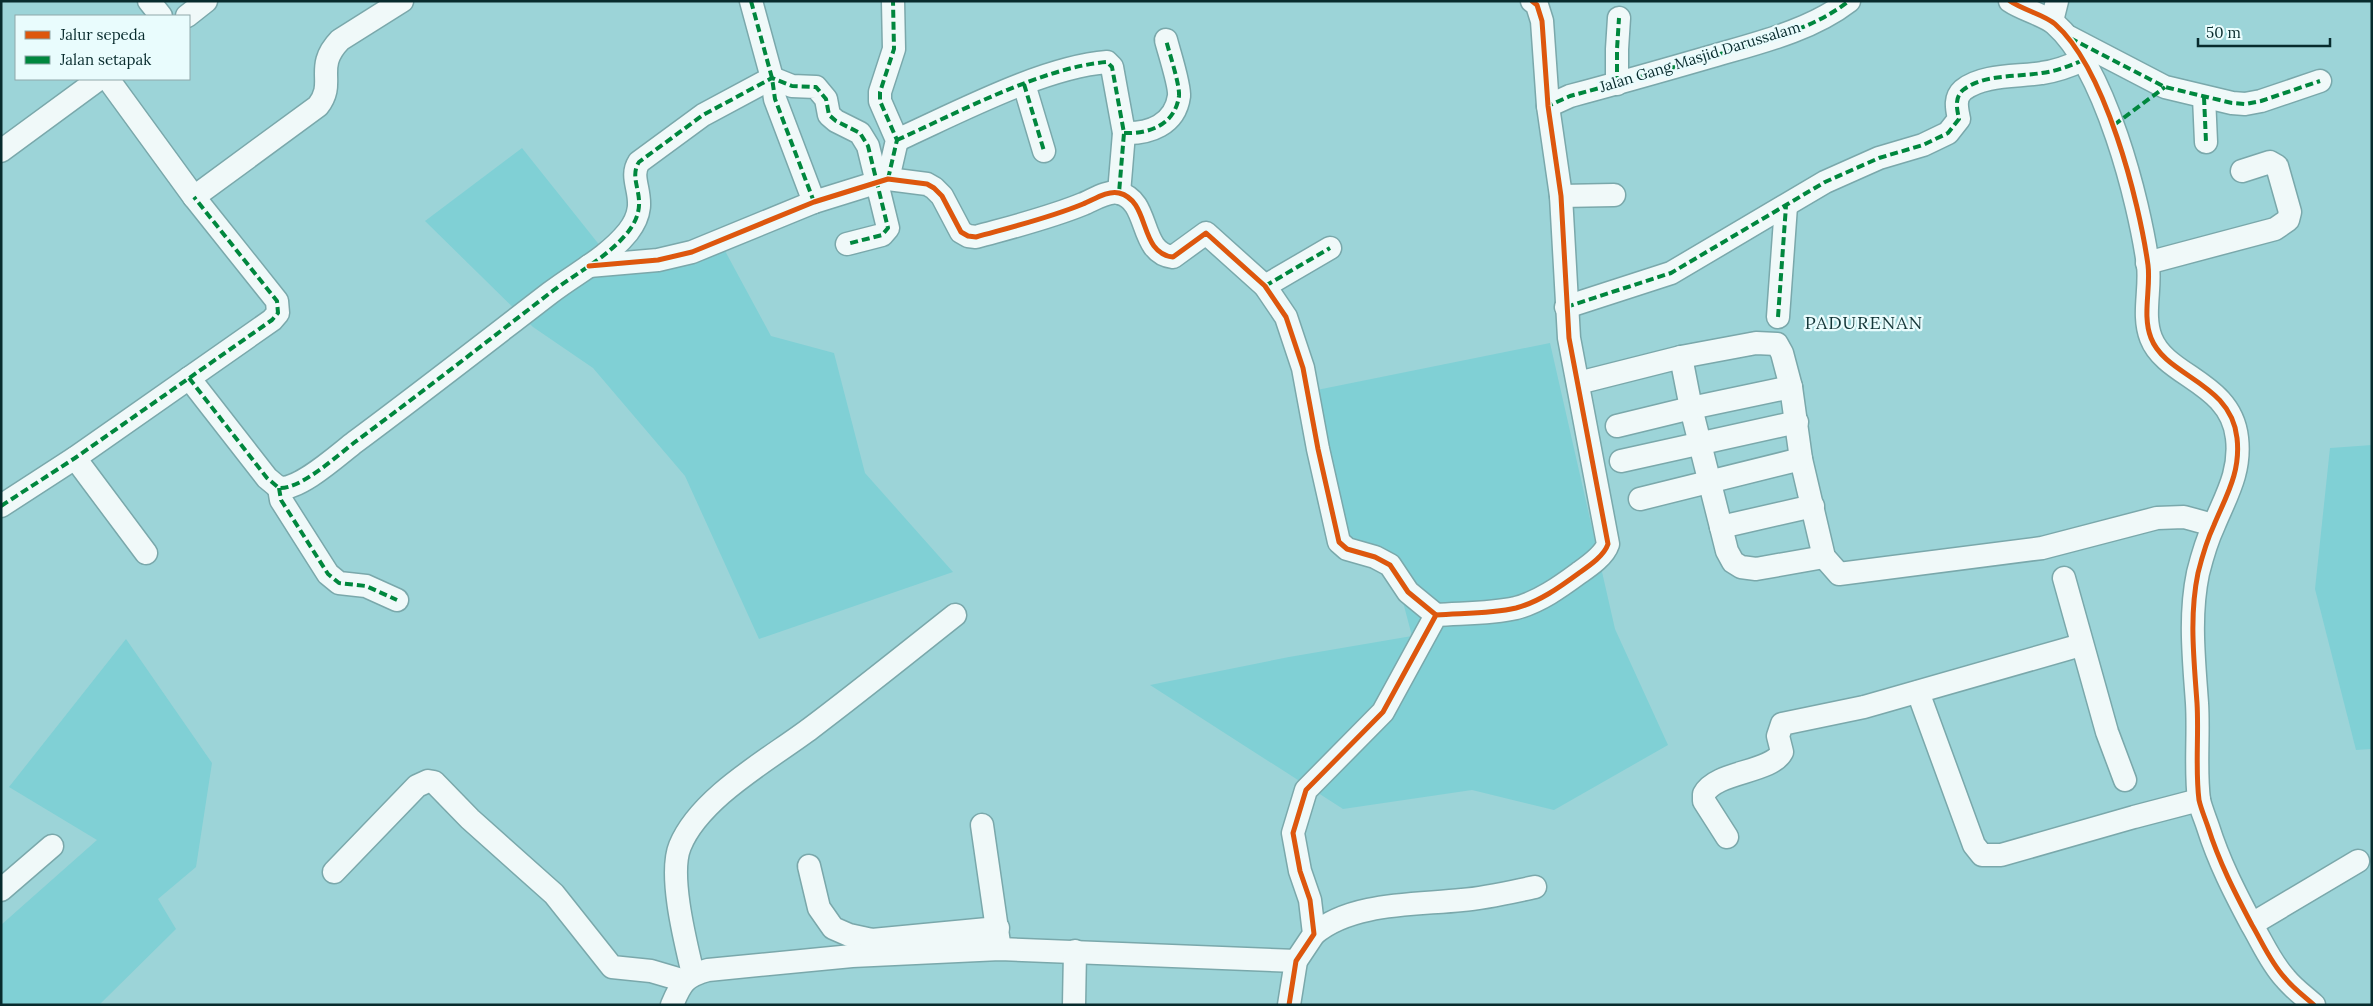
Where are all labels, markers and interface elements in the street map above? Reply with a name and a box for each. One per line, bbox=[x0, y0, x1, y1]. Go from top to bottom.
legend bbox=[15, 15, 190, 80]
scale bar bbox=[2198, 15, 2330, 47]
street label: Jalan Gang Masjid Darussalam bbox=[1596, 17, 1803, 96]
text: 50 m bbox=[2206, 23, 2241, 42]
text: Jalur sepeda bbox=[59, 25, 146, 44]
text: Jalan setapak bbox=[59, 50, 151, 69]
district label: PADURENAN bbox=[1805, 311, 1923, 334]

